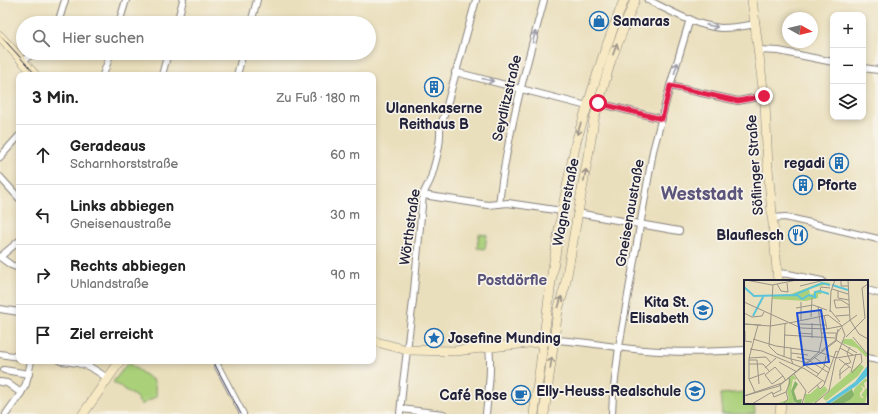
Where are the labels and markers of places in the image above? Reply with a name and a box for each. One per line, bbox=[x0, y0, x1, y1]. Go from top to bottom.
shop icon: Samaras bbox=[588, 10, 610, 32]
place label: Samaras bbox=[613, 13, 670, 30]
building icon: Ulanenkaserne Reithaus B bbox=[423, 76, 445, 98]
place label: Ulanenkaserne Reithaus B bbox=[386, 100, 482, 133]
building icon: regadi bbox=[828, 152, 850, 174]
place label: regadi bbox=[784, 155, 825, 172]
building icon: Pforte bbox=[792, 174, 814, 196]
place label: Pforte bbox=[817, 177, 857, 194]
restaurant icon: Blauflesch bbox=[787, 224, 809, 246]
place label: Blauflesch bbox=[716, 227, 784, 244]
place label: Kita St. Elisabeth bbox=[629, 294, 689, 327]
school or university icon: Kita St. Elisabeth bbox=[692, 299, 714, 321]
place icon: Josefine Munding bbox=[423, 327, 445, 349]
place label: Josefine Munding bbox=[448, 330, 561, 347]
school or university icon: Elly-Heuss-Realschule bbox=[684, 380, 706, 402]
place label: Elly-Heuss-Realschule bbox=[536, 383, 681, 400]
cafe icon: Café Rose bbox=[510, 384, 532, 406]
place label: Café Rose bbox=[440, 387, 507, 404]

